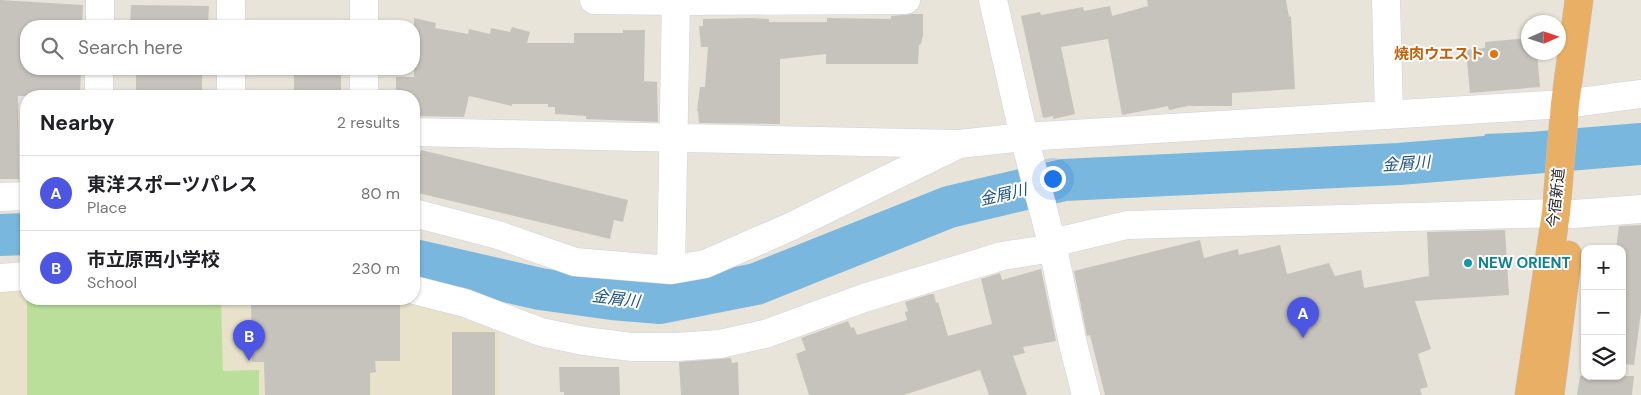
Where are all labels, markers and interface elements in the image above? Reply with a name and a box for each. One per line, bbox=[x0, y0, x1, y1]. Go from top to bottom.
north arrow bbox=[1521, 15, 1566, 60]
search box bbox=[20, 20, 420, 75]
icon: search bbox=[38, 34, 66, 62]
text: Search here bbox=[78, 35, 183, 60]
place label: 焼肉ウエスト bbox=[1394, 44, 1484, 64]
marker: 焼肉ウエスト bbox=[1488, 48, 1500, 60]
text: Nearby bbox=[40, 109, 114, 137]
text: 2 results bbox=[337, 112, 400, 133]
water label: 金屑川 bbox=[1381, 151, 1433, 176]
your location bbox=[1040, 166, 1066, 192]
street label: 今宿新道 bbox=[1543, 167, 1569, 229]
text: 東洋スポーツパレス bbox=[87, 172, 258, 197]
water label: 金屑川 bbox=[977, 178, 1031, 210]
text: A bbox=[50, 183, 62, 204]
text: 80 m bbox=[361, 183, 400, 204]
text: Place bbox=[87, 197, 127, 218]
map controls bbox=[1581, 245, 1626, 380]
button: + bbox=[1581, 245, 1626, 290]
text: 市立原西小学校 bbox=[87, 247, 220, 272]
place label: NEW ORIENT bbox=[1478, 253, 1570, 273]
marker: NEW ORIENT bbox=[1462, 257, 1474, 269]
text: B bbox=[51, 258, 61, 279]
text: 230 m bbox=[352, 258, 400, 279]
text: School bbox=[87, 272, 137, 293]
water label: 金屑川 bbox=[591, 285, 643, 312]
button: − bbox=[1581, 290, 1626, 335]
pin: A bbox=[1287, 297, 1319, 338]
pin: B bbox=[233, 320, 265, 361]
button: layers bbox=[1581, 335, 1626, 380]

